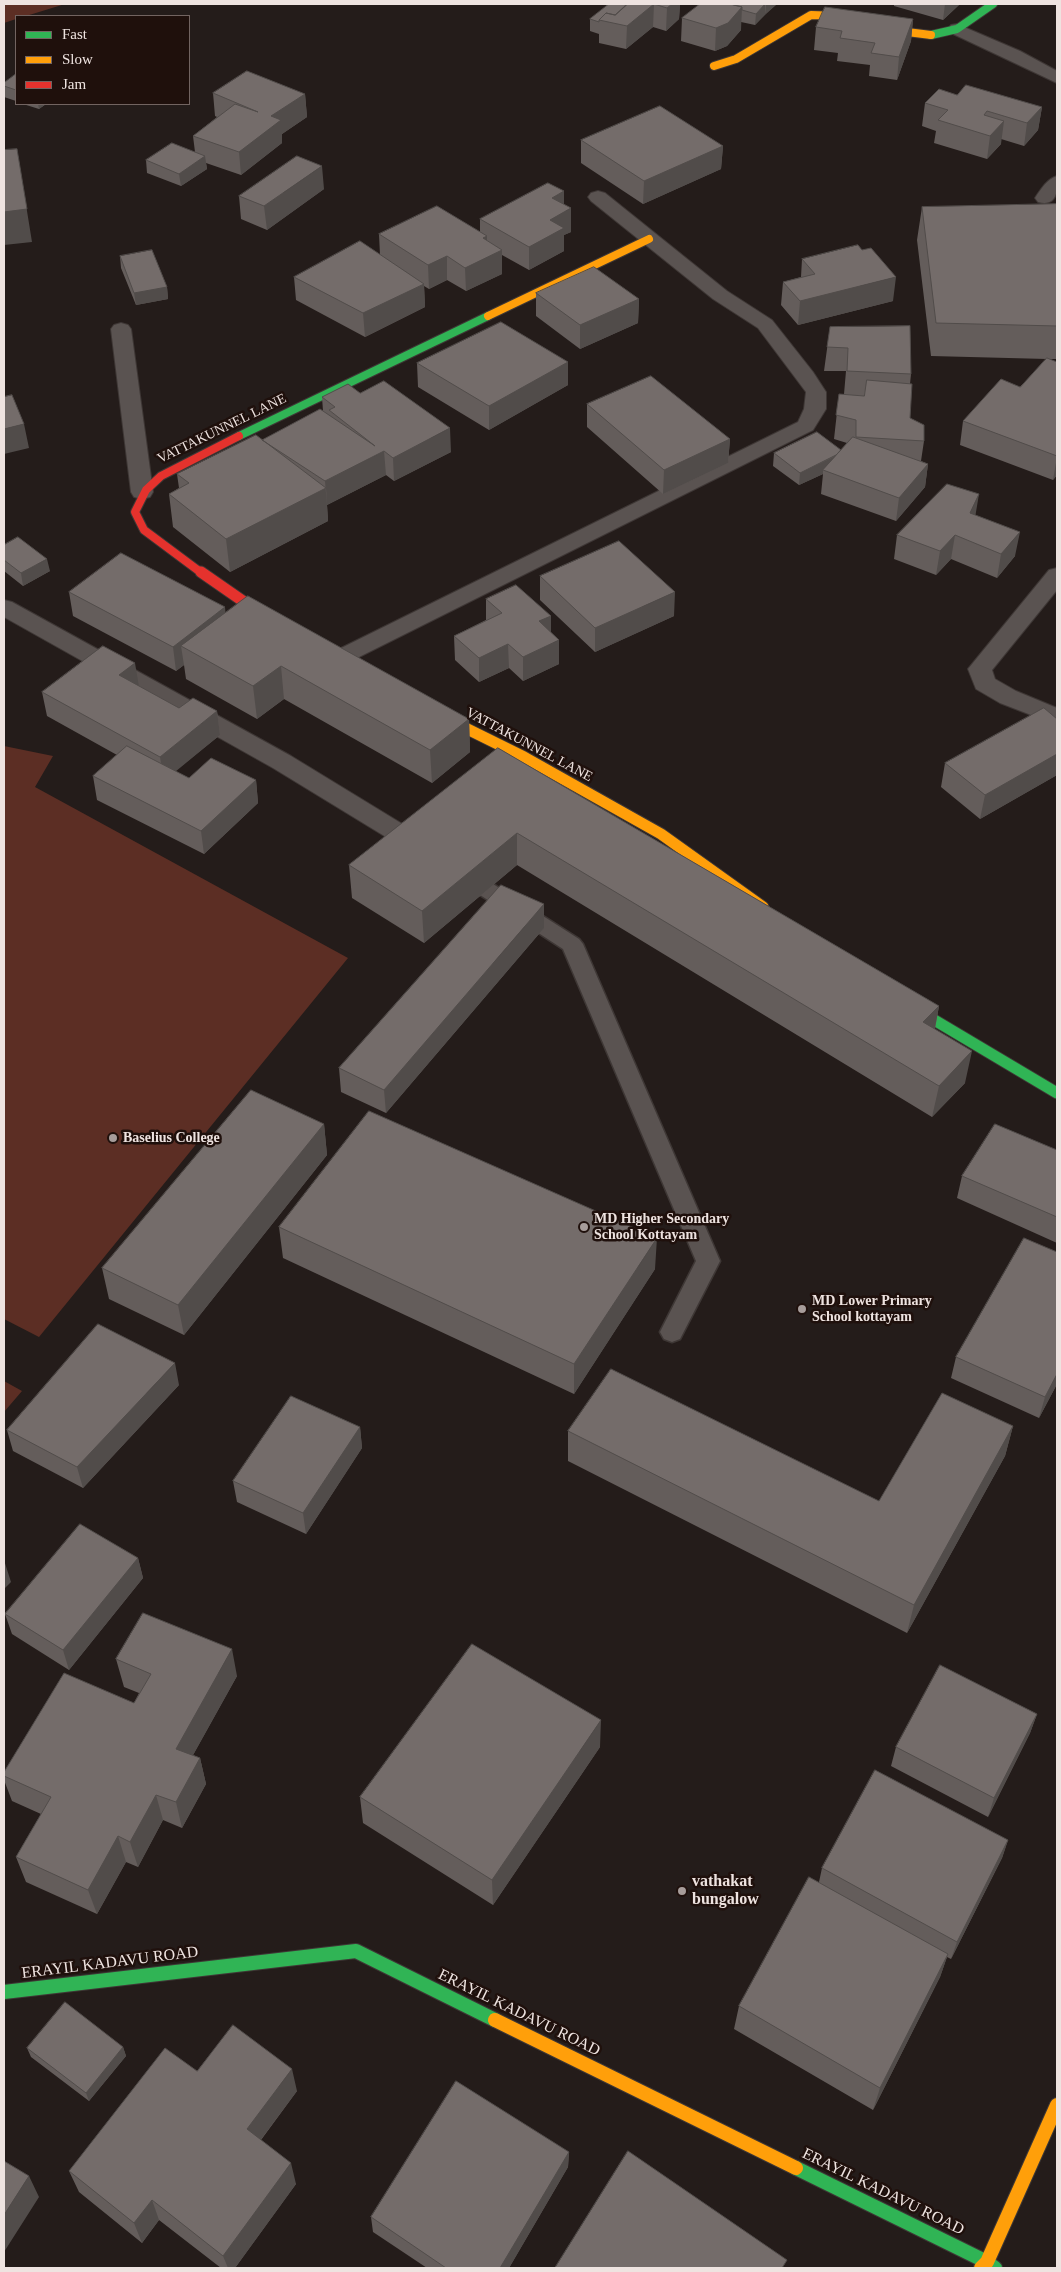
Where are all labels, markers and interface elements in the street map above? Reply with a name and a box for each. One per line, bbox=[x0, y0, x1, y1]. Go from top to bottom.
legend bbox=[15, 15, 190, 105]
text: Fast bbox=[62, 26, 87, 42]
text: Slow bbox=[62, 51, 93, 67]
text: Jam bbox=[62, 76, 86, 92]
street label: VATTAKUNNEL LANE bbox=[155, 390, 289, 468]
street label: VATTAKUNNEL LANE bbox=[463, 704, 595, 786]
place label: Baselius College bbox=[123, 1130, 220, 1146]
marker: Baselius College bbox=[107, 1132, 119, 1144]
place label: MD Higher Secondary School Kottayam bbox=[594, 1211, 729, 1244]
marker: MD Higher Secondary School Kottayam bbox=[578, 1221, 590, 1233]
place label: MD Lower Primary School kottayam bbox=[812, 1293, 932, 1325]
marker: MD Lower Primary School kottayam bbox=[796, 1303, 808, 1315]
place label: vathakat bungalow bbox=[692, 1872, 759, 1910]
marker: vathakat bungalow bbox=[676, 1885, 688, 1897]
street label: ERAYIL KADAVU ROAD bbox=[21, 1943, 199, 1983]
street label: ERAYIL KADAVU ROAD bbox=[435, 1965, 603, 2061]
street label: ERAYIL KADAVU ROAD bbox=[799, 2144, 967, 2240]

